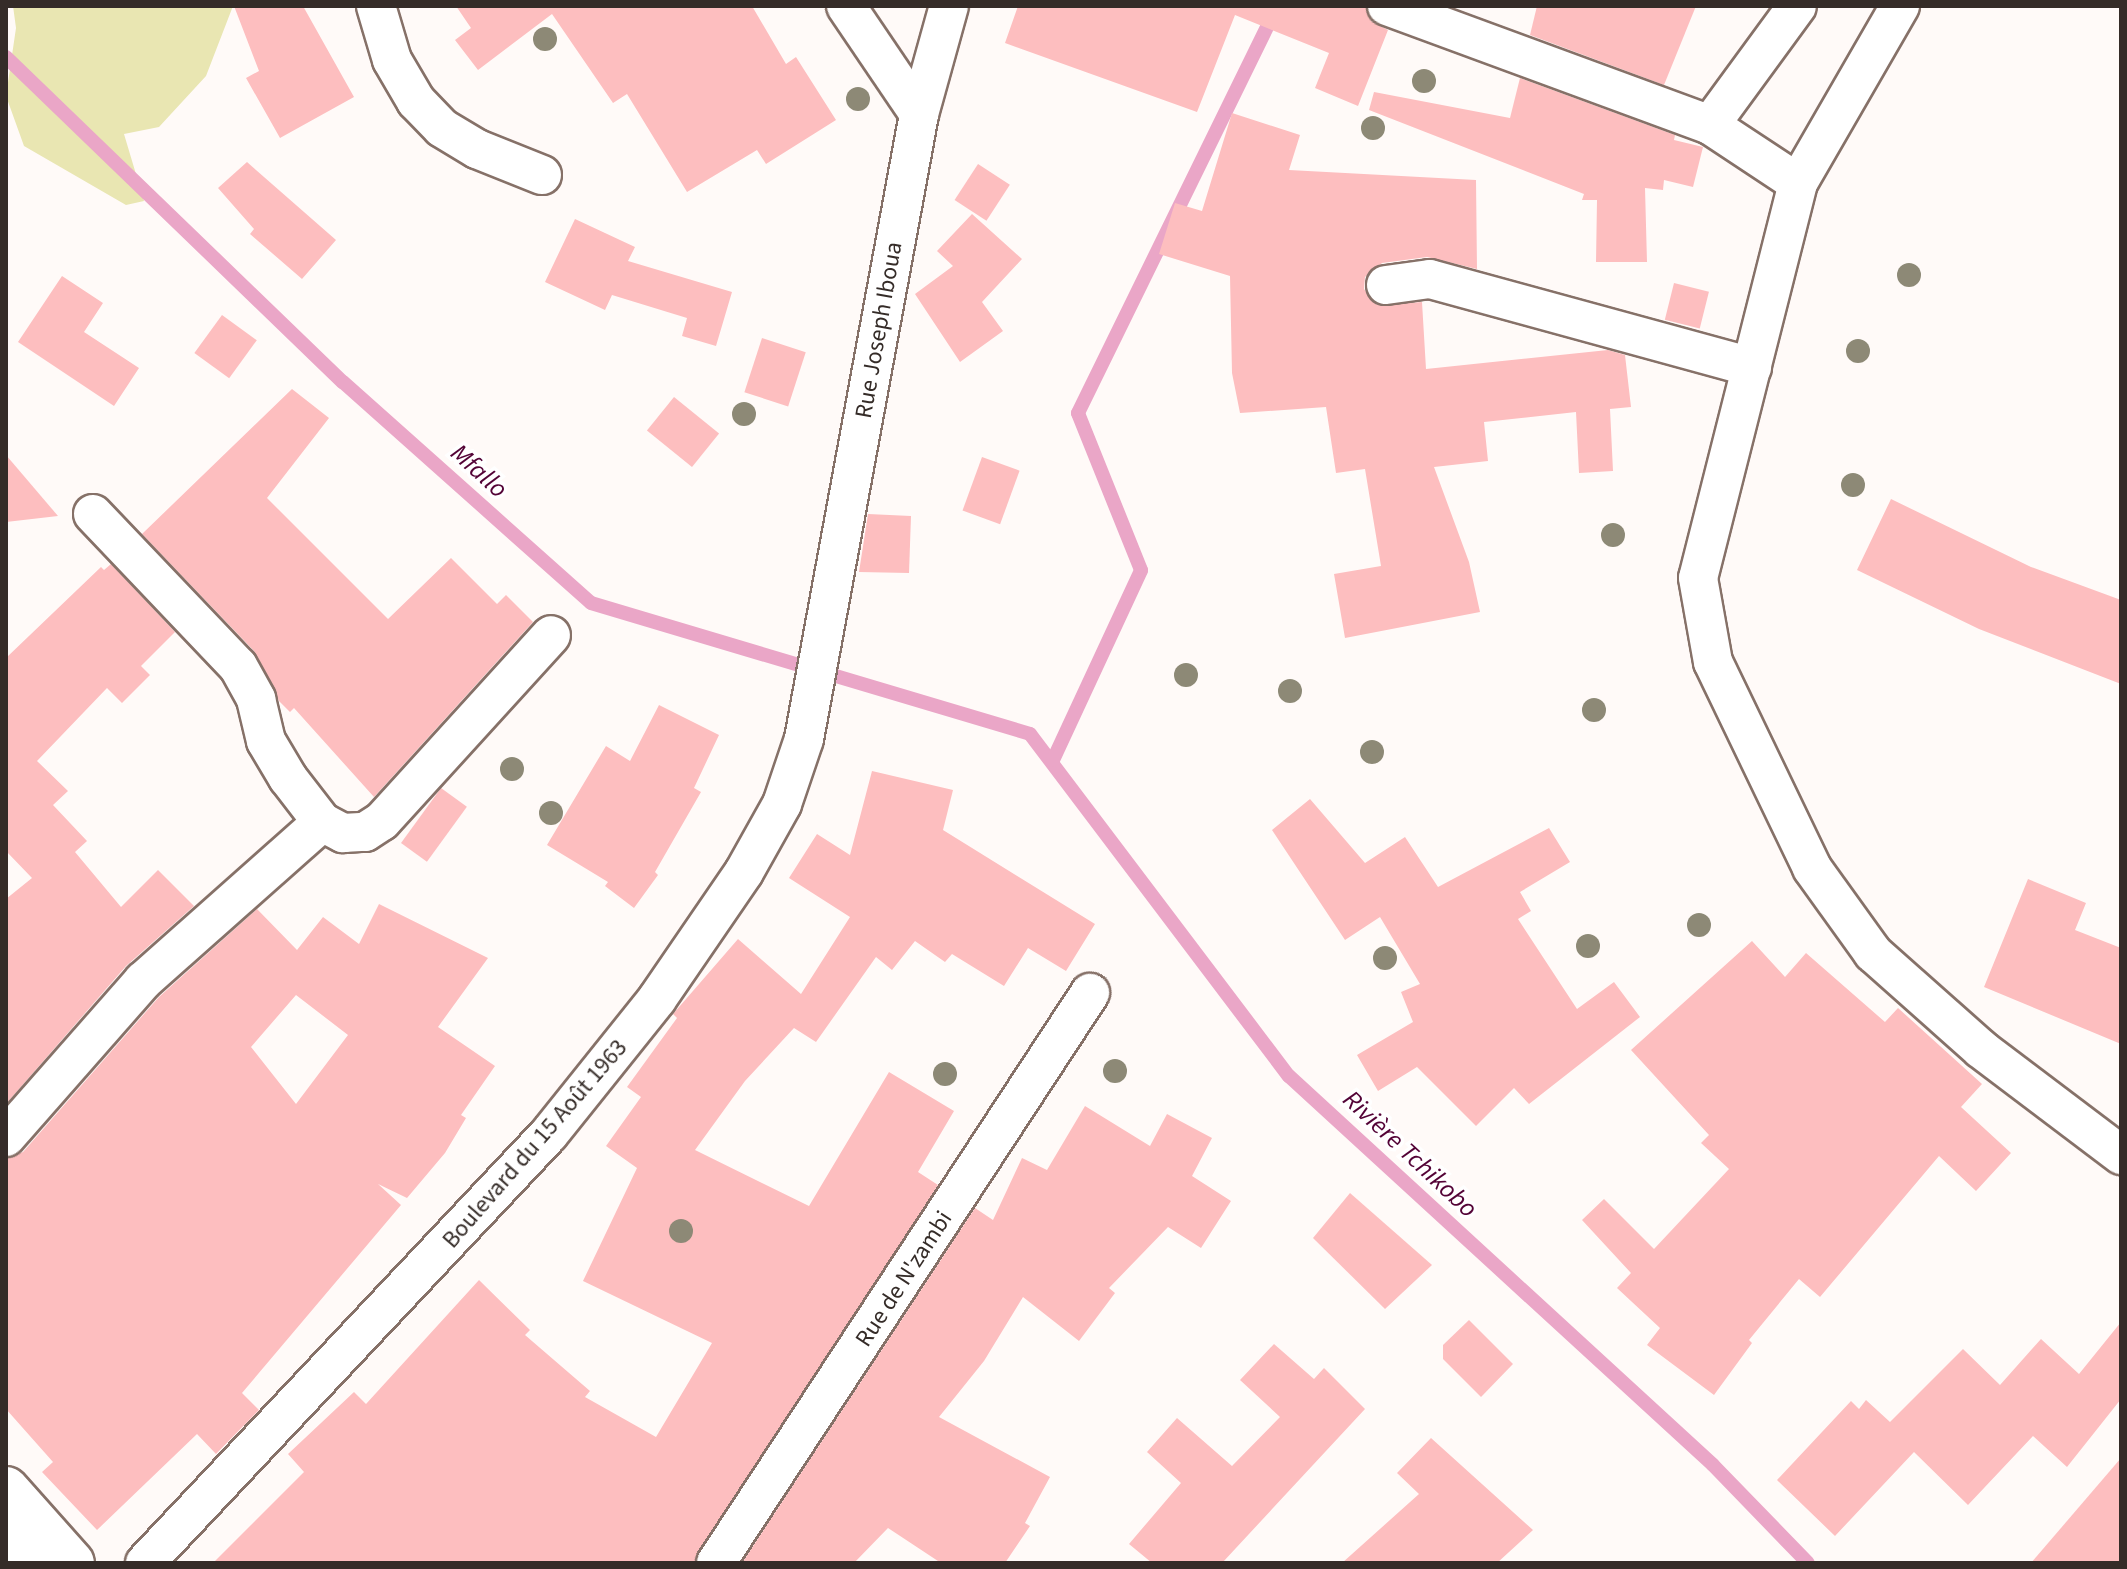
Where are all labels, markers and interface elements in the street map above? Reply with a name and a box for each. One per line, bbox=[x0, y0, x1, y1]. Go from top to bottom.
street label: Rue Joseph Iboua bbox=[849, 239, 909, 421]
water label: Mfallo bbox=[444, 437, 514, 505]
street label: Boulevard du 15 Août 1963 bbox=[437, 1034, 633, 1254]
water label: Rivière Tchikobo bbox=[1336, 1084, 1484, 1224]
street label: Rue de N'zambi bbox=[850, 1206, 958, 1352]

